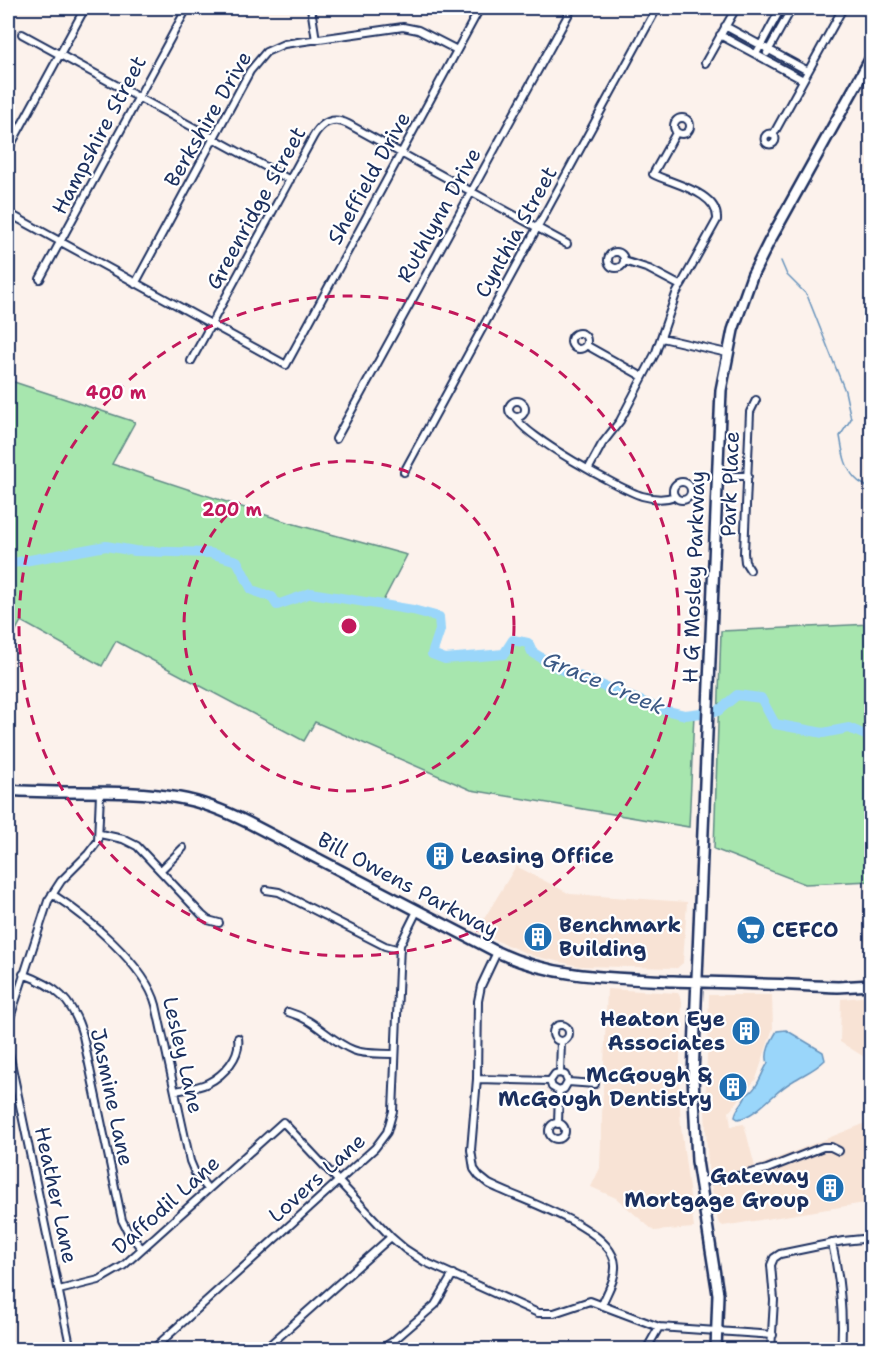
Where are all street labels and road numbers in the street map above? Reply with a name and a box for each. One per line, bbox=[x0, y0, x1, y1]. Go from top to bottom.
street label: Berkshire Drive bbox=[158, 46, 258, 192]
street label: Hampshire Street bbox=[45, 51, 153, 219]
street label: Sheffield Drive bbox=[321, 107, 417, 249]
street label: Greenridge Street bbox=[200, 122, 312, 294]
street label: Ruthlynn Drive bbox=[390, 143, 488, 287]
street label: Cynthia Street bbox=[468, 161, 564, 303]
street label: Park Place bbox=[714, 431, 746, 537]
street label: H G Mosley Parkway bbox=[676, 470, 712, 684]
street label: Bill Owens Parkway bbox=[313, 825, 503, 945]
street label: Lesley Lane bbox=[156, 994, 210, 1116]
street label: Jasmine Lane bbox=[84, 1026, 140, 1168]
street label: Heather Lane bbox=[28, 1124, 84, 1266]
street label: Lovers Lane bbox=[262, 1127, 372, 1229]
street label: Daffodil Lane bbox=[106, 1149, 226, 1261]

